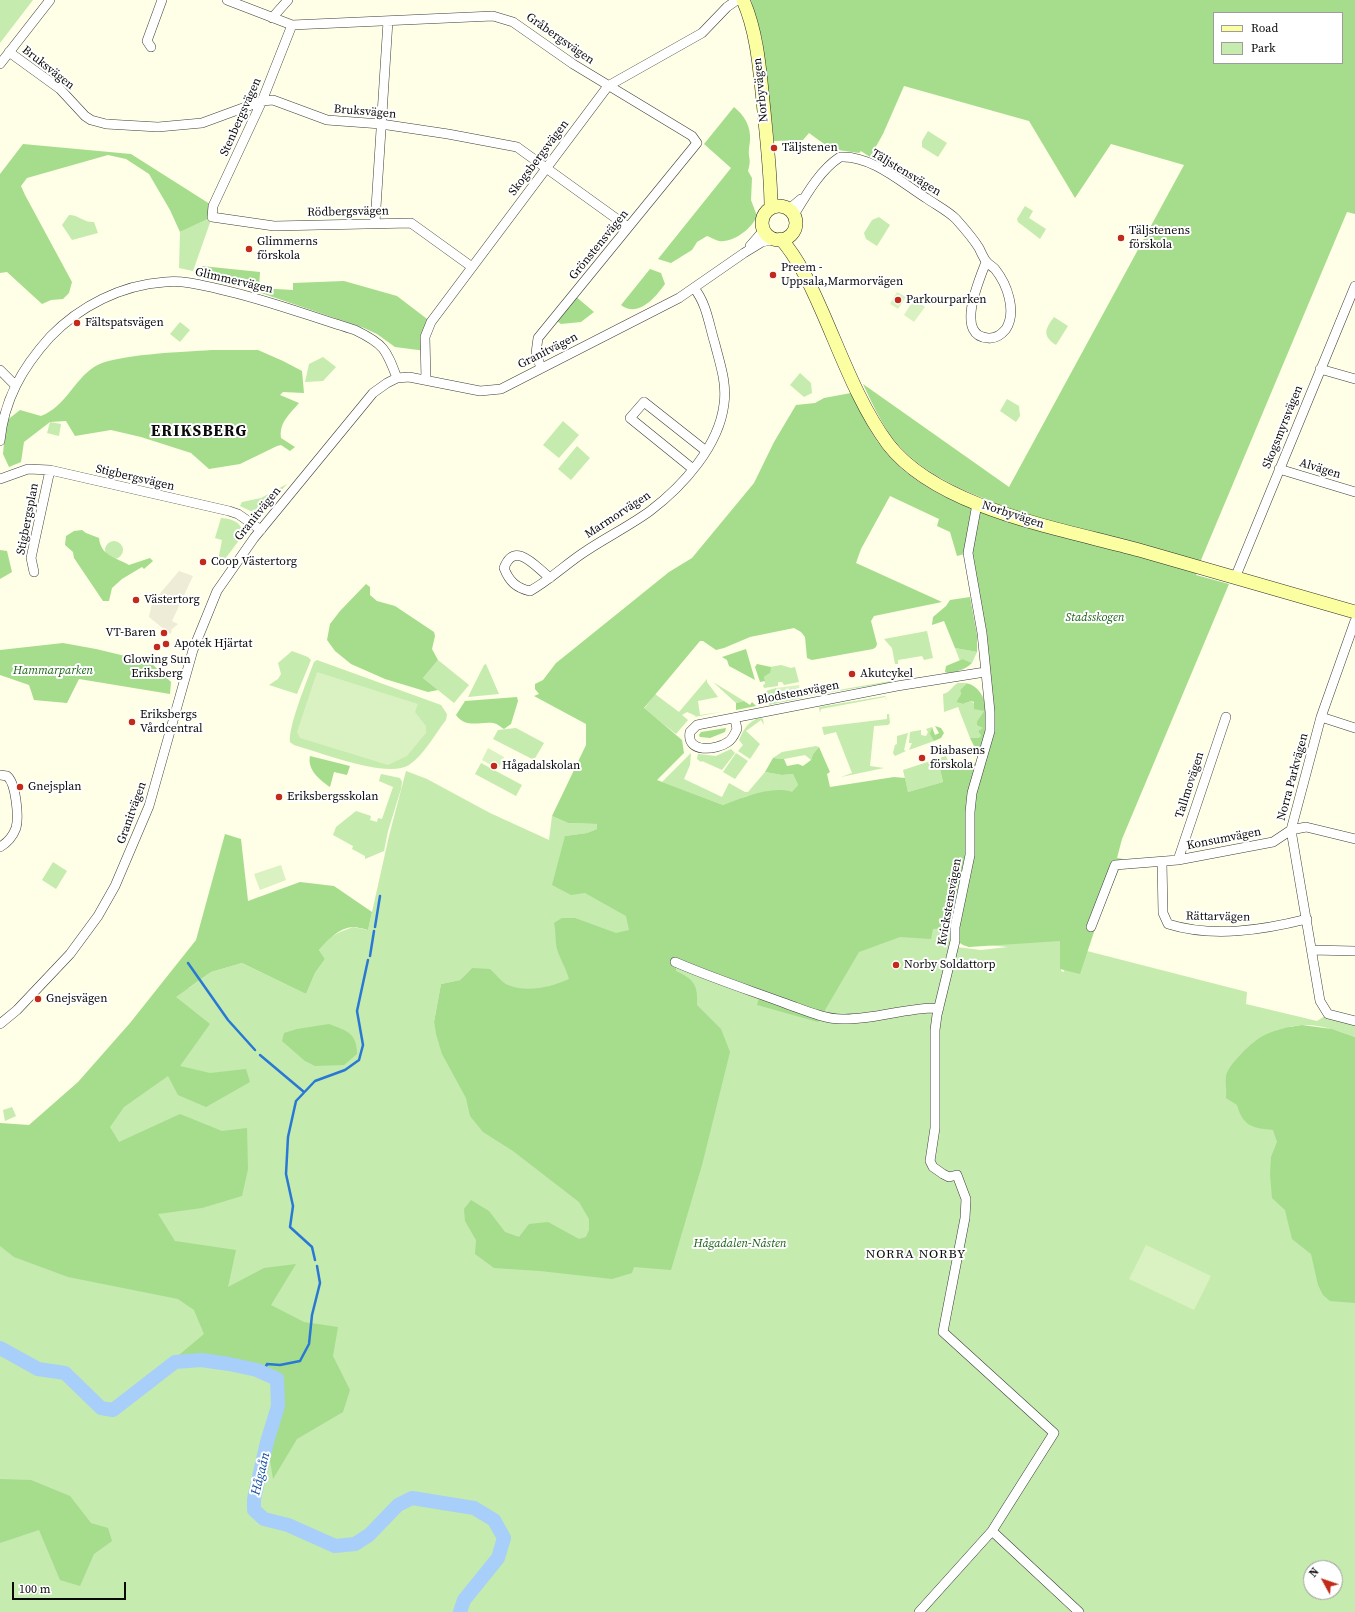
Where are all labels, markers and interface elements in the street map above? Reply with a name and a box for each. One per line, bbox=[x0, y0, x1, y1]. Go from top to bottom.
street label: Gråbergsvägen bbox=[523, 10, 597, 68]
legend bbox=[1213, 12, 1343, 64]
text: Road bbox=[1251, 20, 1278, 36]
text: Park bbox=[1251, 40, 1276, 56]
street label: Bruksvägen bbox=[19, 43, 77, 93]
street label: Norbyvägen bbox=[750, 57, 772, 123]
street label: Stenbergsvägen bbox=[217, 76, 265, 158]
street label: Bruksvägen bbox=[333, 102, 397, 122]
street label: Skogsbergsvägen bbox=[506, 117, 572, 199]
place label: Täljstenen bbox=[782, 141, 838, 155]
marker: Täljstenen bbox=[769, 143, 779, 153]
street label: Täljstensvägen bbox=[869, 147, 943, 199]
street label: Rödbergsvägen bbox=[307, 204, 389, 220]
street label: Grönstensvägen bbox=[566, 207, 632, 283]
place label: Täljstenens förskola bbox=[1129, 224, 1190, 252]
marker: Täljstenens förskola bbox=[1116, 233, 1126, 243]
place label: Glimmerns förskola bbox=[257, 235, 318, 263]
marker: Glimmerns förskola bbox=[244, 244, 254, 254]
place label: Preem - Uppsala,Marmorvägen bbox=[781, 261, 903, 289]
street label: Glimmervägen bbox=[194, 265, 274, 297]
marker: Preem - Uppsala,Marmorvägen bbox=[768, 270, 778, 280]
place label: Parkourparken bbox=[906, 293, 987, 307]
marker: Parkourparken bbox=[893, 295, 903, 305]
place label: Fältspatsvägen bbox=[85, 316, 164, 330]
marker: Fältspatsvägen bbox=[72, 318, 82, 328]
street label: Granitvägen bbox=[516, 330, 580, 372]
street label: Skogsmyrsvägen bbox=[1260, 383, 1306, 471]
district label: ERIKSBERG bbox=[151, 422, 247, 442]
street label: Alvägen bbox=[1297, 456, 1343, 482]
street label: Stigbergsvägen bbox=[94, 462, 176, 494]
street label: Stigbergsplan bbox=[14, 482, 42, 556]
street label: Granitvägen bbox=[232, 484, 284, 544]
street label: Marmorvägen bbox=[582, 488, 654, 542]
street label: Norbyvägen bbox=[980, 498, 1046, 532]
place label: Coop Västertorg bbox=[211, 555, 297, 569]
marker: Coop Västertorg bbox=[198, 557, 208, 567]
place label: Västertorg bbox=[144, 593, 200, 607]
marker: Västertorg bbox=[131, 595, 141, 605]
park label: Stadsskogen bbox=[1065, 611, 1125, 625]
place label: VT-Baren bbox=[105, 626, 156, 640]
marker: VT-Baren bbox=[159, 628, 169, 638]
place label: Apotek Hjärtat bbox=[174, 637, 252, 651]
marker: Apotek Hjärtat bbox=[161, 639, 171, 649]
marker: Glowing Sun Eriksberg bbox=[152, 642, 162, 652]
place label: Glowing Sun Eriksberg bbox=[123, 653, 191, 681]
park label: Hammarparken bbox=[13, 664, 93, 678]
place label: Akutcykel bbox=[860, 667, 913, 681]
marker: Akutcykel bbox=[847, 669, 857, 679]
street label: Blodstensvägen bbox=[756, 678, 840, 708]
place label: Eriksbergs Vårdcentral bbox=[140, 708, 203, 736]
marker: Eriksbergs Vårdcentral bbox=[127, 717, 137, 727]
street label: Norra Parkvägen bbox=[1274, 732, 1312, 822]
place label: Diabasens förskola bbox=[930, 744, 985, 772]
street label: Tallmovägen bbox=[1173, 750, 1207, 820]
marker: Diabasens förskola bbox=[917, 753, 927, 763]
place label: Hågadalskolan bbox=[502, 759, 580, 773]
marker: Hågadalskolan bbox=[489, 761, 499, 771]
place label: Gnejsplan bbox=[28, 780, 82, 794]
street label: Granitvägen bbox=[114, 780, 150, 846]
marker: Gnejsplan bbox=[15, 782, 25, 792]
place label: Eriksbergsskolan bbox=[287, 790, 378, 804]
marker: Eriksbergsskolan bbox=[274, 792, 284, 802]
street label: Konsumvägen bbox=[1186, 825, 1262, 853]
street label: Kvickstensvägen bbox=[935, 857, 965, 947]
street label: Rättarvägen bbox=[1186, 909, 1250, 925]
place label: Norby Soldattorp bbox=[904, 958, 995, 972]
marker: Norby Soldattorp bbox=[891, 960, 901, 970]
place label: Gnejsvägen bbox=[46, 992, 107, 1006]
marker: Gnejsvägen bbox=[33, 994, 43, 1004]
park label: Hågadalen-Nåsten bbox=[693, 1237, 787, 1251]
district label: NORRA NORBY bbox=[866, 1247, 966, 1263]
water label: Hågaån bbox=[248, 1451, 274, 1497]
north arrow bbox=[1303, 1560, 1343, 1600]
text: N bbox=[1306, 1565, 1323, 1581]
scale bar bbox=[14, 1574, 128, 1600]
text: 100 m bbox=[19, 1581, 51, 1597]

